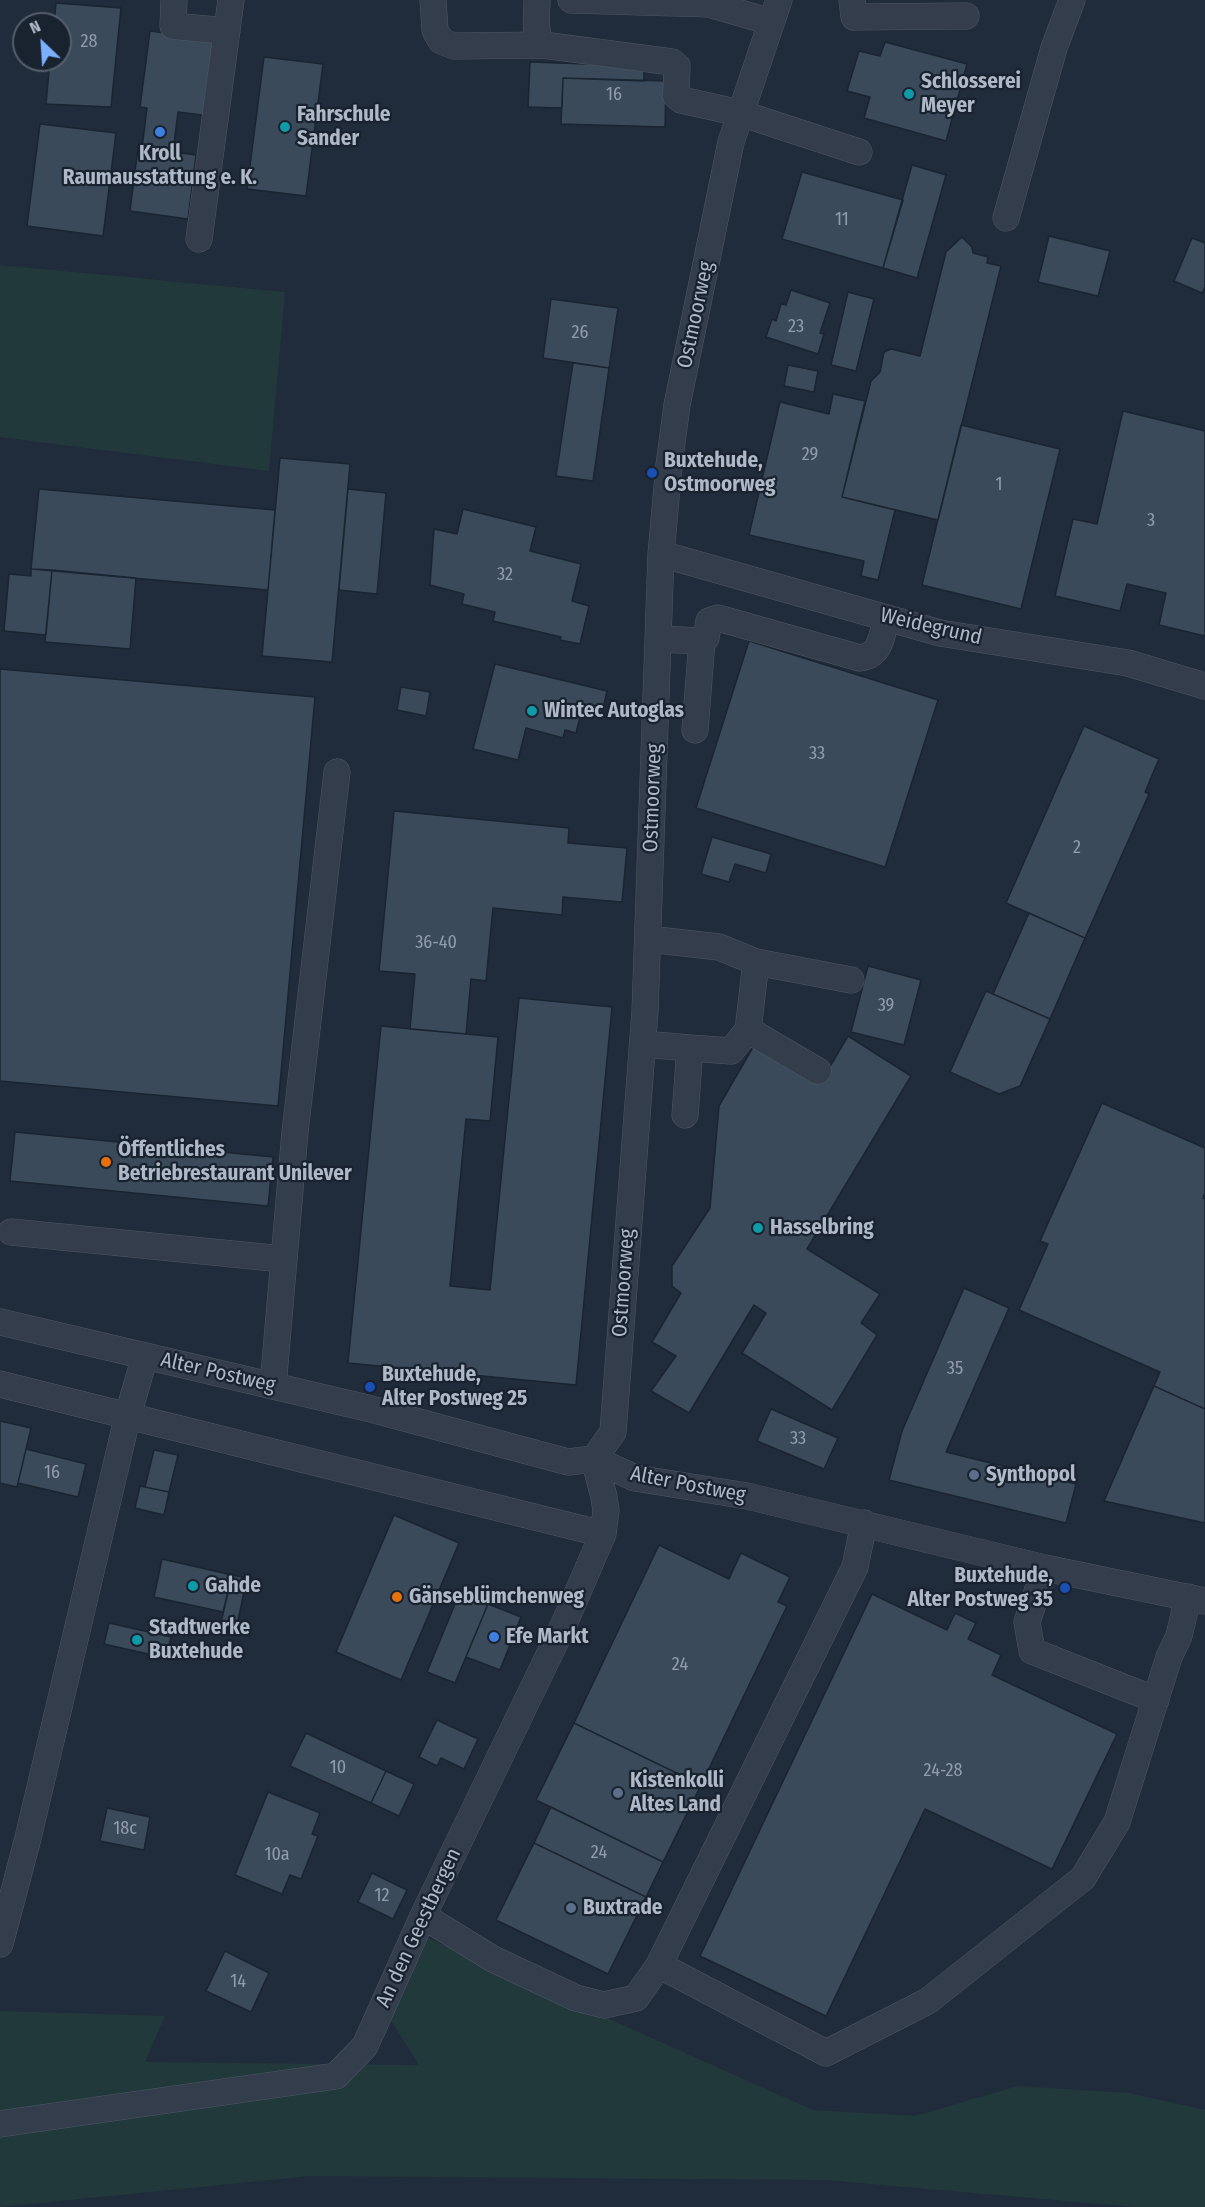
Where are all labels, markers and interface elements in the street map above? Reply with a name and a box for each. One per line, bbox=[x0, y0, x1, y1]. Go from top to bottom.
north arrow bbox=[12, 12, 72, 72]
text: N bbox=[27, 16, 43, 38]
house number: 28 bbox=[81, 31, 97, 53]
place label: Schlosserei Meyer bbox=[921, 69, 1021, 119]
house number: 16 bbox=[606, 84, 622, 106]
marker: Schlosserei Meyer bbox=[902, 87, 916, 101]
place label: Fahrschule Sander bbox=[297, 102, 390, 152]
marker: Fahrschule Sander bbox=[278, 120, 292, 134]
marker: Kroll Raumausstattung e. K. bbox=[153, 125, 167, 139]
place label: Kroll Raumausstattung e. K. bbox=[63, 141, 257, 191]
house number: 11 bbox=[835, 209, 849, 231]
street label: Ostmoorweg bbox=[672, 259, 720, 371]
house number: 23 bbox=[788, 316, 804, 338]
house number: 26 bbox=[572, 322, 588, 344]
house number: 29 bbox=[802, 444, 818, 466]
place label: Buxtehude, Ostmoorweg bbox=[664, 448, 775, 498]
marker: Buxtehude, Ostmoorweg bbox=[645, 466, 659, 480]
house number: 1 bbox=[995, 474, 1003, 496]
house number: 3 bbox=[1147, 510, 1155, 532]
house number: 32 bbox=[497, 564, 513, 586]
street label: Weidegrund bbox=[878, 603, 984, 651]
place label: Wintec Autoglas bbox=[544, 698, 684, 724]
marker: Wintec Autoglas bbox=[525, 704, 539, 718]
street label: Ostmoorweg bbox=[639, 743, 667, 853]
house number: 33 bbox=[809, 743, 825, 765]
house number: 2 bbox=[1073, 837, 1081, 859]
house number: 36-40 bbox=[415, 932, 457, 954]
house number: 39 bbox=[878, 995, 894, 1017]
place label: Öffentliches Betriebrestaurant Unilever bbox=[118, 1137, 352, 1187]
marker: Öffentliches Betriebrestaurant Unilever bbox=[99, 1155, 113, 1169]
place label: Hasselbring bbox=[770, 1215, 874, 1241]
marker: Hasselbring bbox=[751, 1221, 765, 1235]
street label: Ostmoorweg bbox=[608, 1228, 640, 1338]
street label: Alter Postweg bbox=[158, 1348, 278, 1398]
house number: 35 bbox=[947, 1358, 963, 1380]
place label: Buxtehude, Alter Postweg 25 bbox=[382, 1362, 527, 1412]
marker: Buxtehude, Alter Postweg 25 bbox=[363, 1380, 377, 1394]
house number: 33 bbox=[790, 1428, 806, 1450]
street label: Alter Postweg bbox=[628, 1461, 748, 1509]
house number: 16 bbox=[44, 1462, 60, 1484]
place label: Synthopol bbox=[986, 1462, 1076, 1488]
marker: Synthopol bbox=[967, 1468, 981, 1482]
place label: Buxtehude, Alter Postweg 35 bbox=[907, 1563, 1053, 1613]
place label: Gahde bbox=[205, 1573, 261, 1599]
marker: Gahde bbox=[186, 1579, 200, 1593]
marker: Buxtehude, Alter Postweg 35 bbox=[1058, 1581, 1072, 1595]
place label: Gänseblümchenweg bbox=[409, 1584, 584, 1610]
marker: Gänseblümchenweg bbox=[390, 1590, 404, 1604]
place label: Stadtwerke Buxtehude bbox=[149, 1615, 250, 1665]
place label: Efe Markt bbox=[506, 1624, 589, 1650]
marker: Efe Markt bbox=[487, 1630, 501, 1644]
marker: Stadtwerke Buxtehude bbox=[130, 1633, 144, 1647]
house number: 24 bbox=[672, 1654, 688, 1676]
house number: 10 bbox=[330, 1757, 346, 1779]
house number: 24-28 bbox=[924, 1760, 962, 1782]
place label: Kistenkolli Altes Land bbox=[630, 1768, 724, 1818]
marker: Kistenkolli Altes Land bbox=[611, 1786, 625, 1800]
house number: 18c bbox=[113, 1818, 137, 1840]
house number: 24 bbox=[591, 1842, 607, 1864]
house number: 10a bbox=[264, 1844, 290, 1866]
street label: An den Geestbergen bbox=[371, 1844, 467, 2012]
house number: 12 bbox=[375, 1885, 389, 1907]
place label: Buxtrade bbox=[583, 1895, 662, 1921]
marker: Buxtrade bbox=[564, 1901, 578, 1915]
house number: 14 bbox=[230, 1971, 246, 1993]

